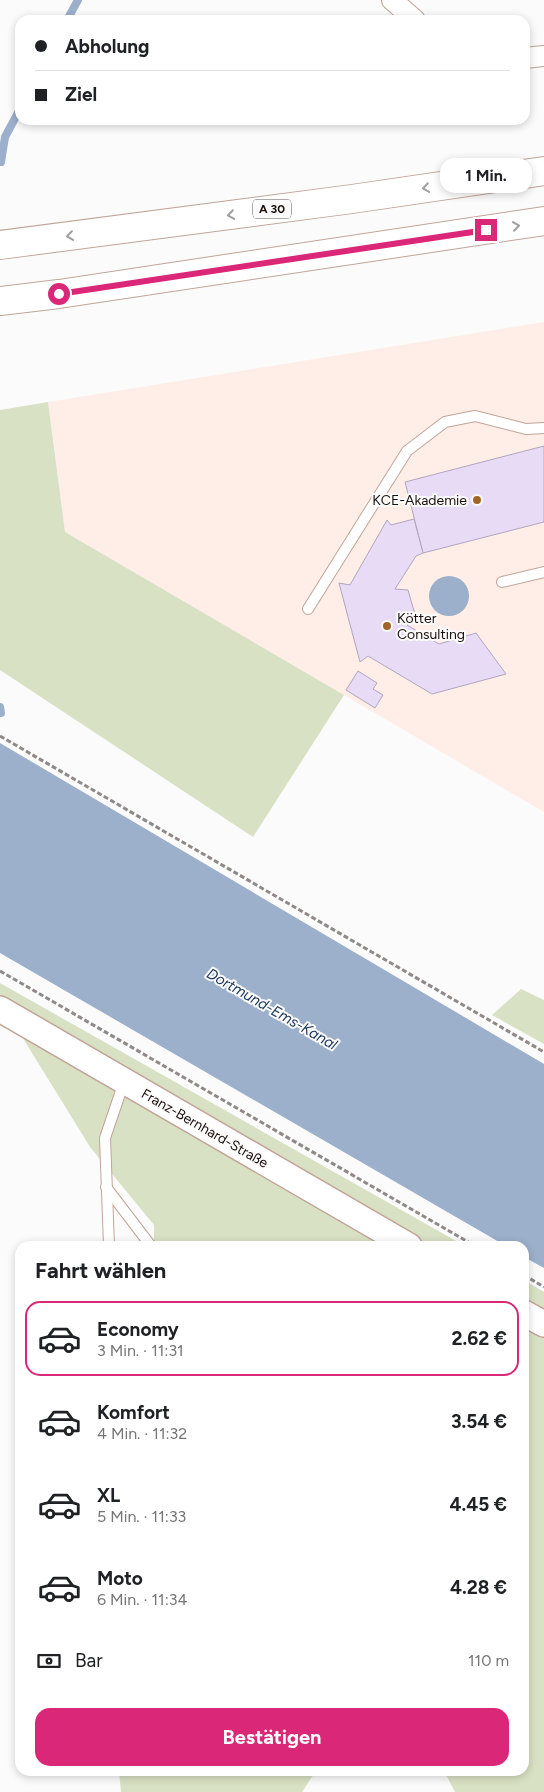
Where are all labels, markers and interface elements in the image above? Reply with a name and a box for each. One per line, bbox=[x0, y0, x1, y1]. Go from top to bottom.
text: Abholung bbox=[65, 35, 149, 58]
text: Ziel bbox=[65, 83, 97, 106]
callout: 1 Min. bbox=[440, 158, 532, 192]
text: 1 Min. bbox=[465, 166, 507, 185]
one-way arrow bbox=[422, 182, 430, 193]
road number: A 30 bbox=[253, 200, 291, 218]
one-way arrow bbox=[226, 209, 234, 220]
route end bbox=[475, 219, 497, 241]
one-way arrow bbox=[511, 221, 520, 231]
one-way arrow bbox=[65, 231, 74, 241]
route start bbox=[48, 283, 70, 305]
place label: KCE-Akademie bbox=[372, 492, 467, 509]
marker: KCE-Akademie bbox=[471, 494, 483, 506]
place label: Kötter Consulting bbox=[397, 610, 465, 643]
marker: Kötter Consulting bbox=[381, 620, 393, 632]
water label: Dortmund-Ems-Kanal bbox=[204, 964, 341, 1054]
street label: Franz-Bernhard-Straße bbox=[138, 1085, 271, 1172]
text: Fahrt wählen bbox=[35, 1257, 166, 1284]
icon: car bbox=[37, 1316, 82, 1361]
text: Economy bbox=[97, 1318, 179, 1341]
text: 2.62 € bbox=[452, 1327, 507, 1350]
text: 3 Min. · 11:31 bbox=[97, 1341, 184, 1360]
icon: car bbox=[37, 1399, 82, 1444]
text: Komfort bbox=[97, 1401, 170, 1424]
text: 3.54 € bbox=[451, 1410, 507, 1433]
text: 4 Min. · 11:32 bbox=[97, 1424, 187, 1443]
icon: car bbox=[37, 1482, 82, 1527]
text: XL bbox=[97, 1484, 120, 1507]
text: 4.45 € bbox=[449, 1493, 507, 1516]
text: 5 Min. · 11:33 bbox=[97, 1507, 186, 1526]
icon: car bbox=[37, 1565, 82, 1610]
text: Moto bbox=[97, 1567, 143, 1590]
text: 4.28 € bbox=[450, 1576, 507, 1599]
text: 6 Min. · 11:34 bbox=[97, 1590, 187, 1609]
icon: cash bbox=[35, 1647, 63, 1675]
text: Bar bbox=[75, 1649, 103, 1672]
text: 110 m bbox=[468, 1651, 509, 1670]
button: Bestätigen bbox=[35, 1708, 509, 1766]

